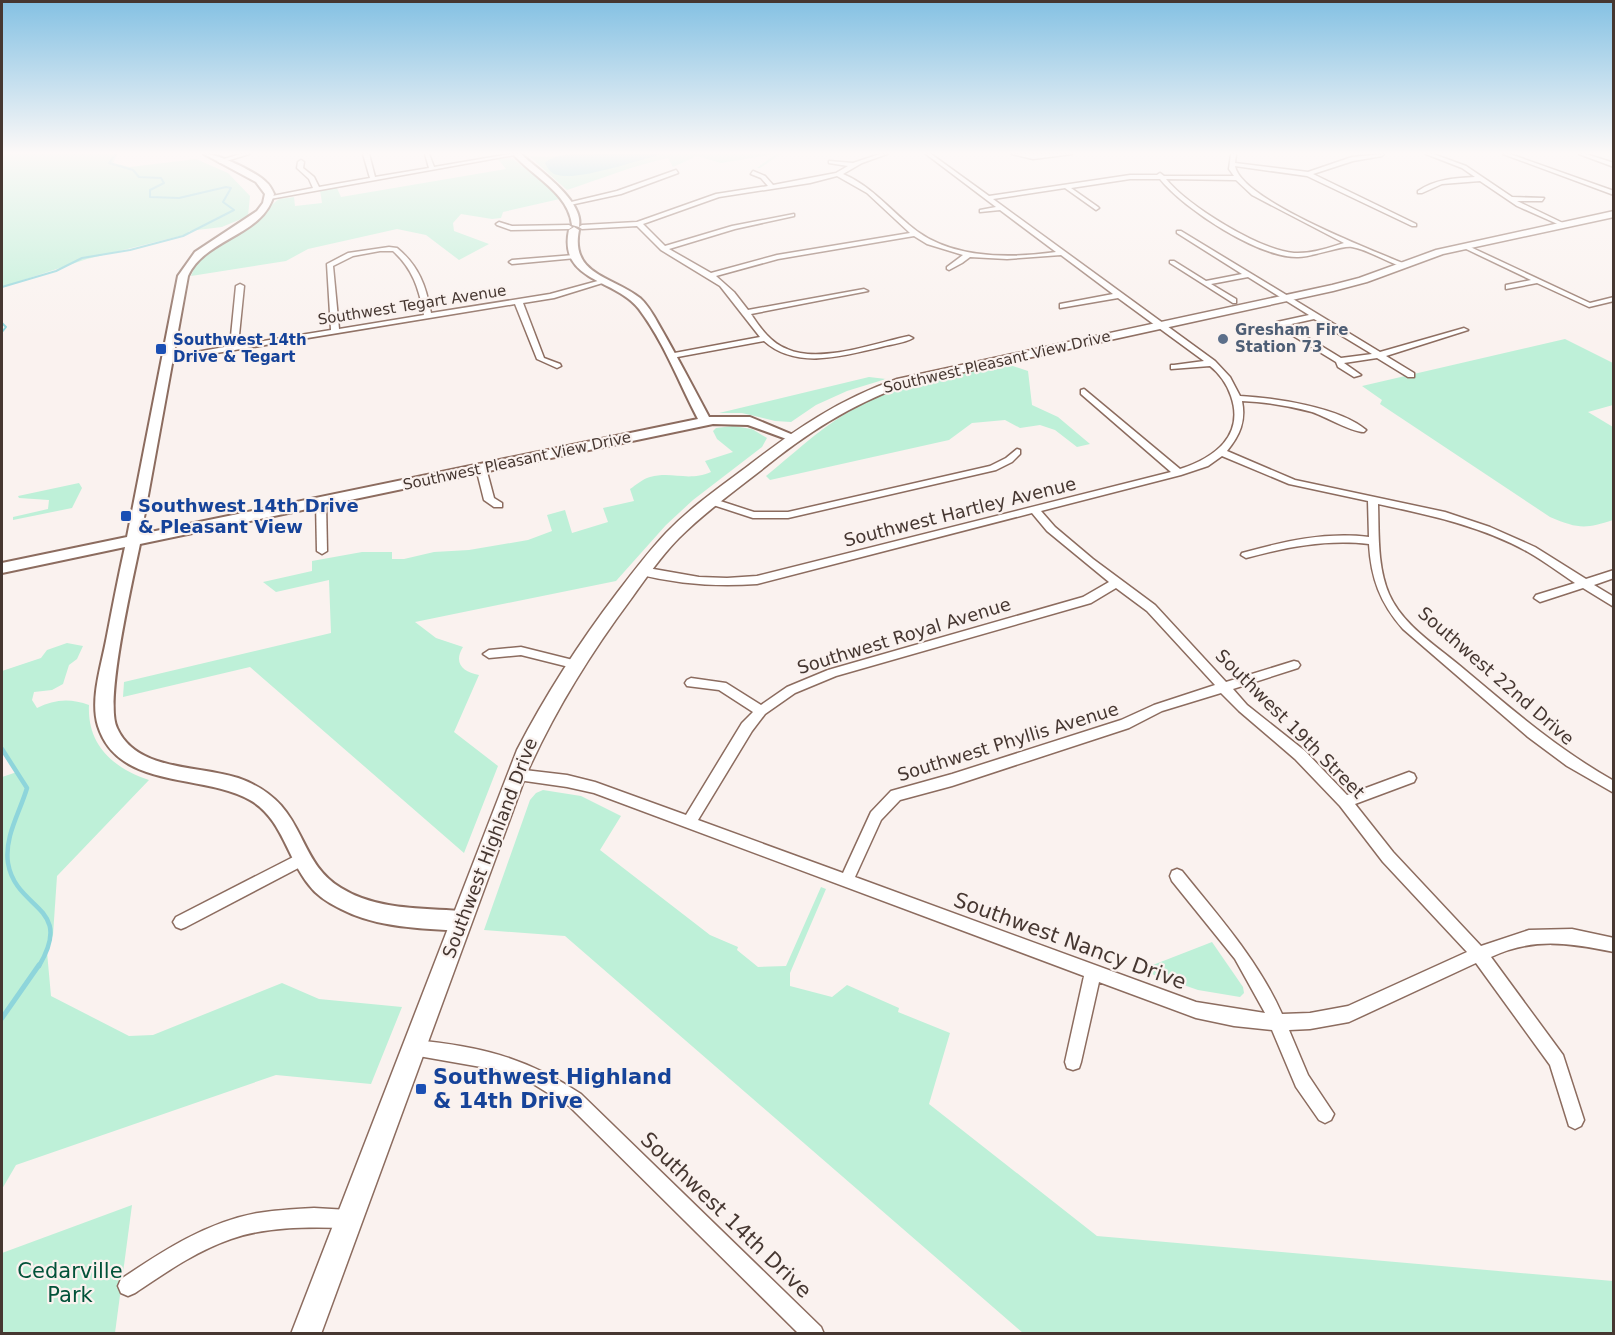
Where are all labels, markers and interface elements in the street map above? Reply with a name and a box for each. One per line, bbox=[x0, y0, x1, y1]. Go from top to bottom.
street label: Southwest Tegart Avenue bbox=[316, 281, 508, 329]
place label: Gresham Fire Station 73 bbox=[1235, 321, 1348, 356]
street label: Southwest Pleasant View Drive bbox=[882, 327, 1112, 397]
place label: Southwest 14th Drive & Tegart bbox=[173, 331, 307, 366]
marker: Gresham Fire Station 73 bbox=[1216, 332, 1230, 346]
marker: Southwest 14th Drive & Tegart bbox=[154, 342, 168, 356]
street label: Southwest Pleasant View Drive bbox=[401, 428, 633, 494]
street label: Southwest Hartley Avenue bbox=[842, 472, 1078, 551]
place label: Southwest 14th Drive & Pleasant View bbox=[138, 495, 359, 537]
marker: Southwest 14th Drive & Pleasant View bbox=[119, 509, 133, 523]
street label: Southwest Royal Avenue bbox=[795, 593, 1013, 678]
street label: Southwest 22nd Drive bbox=[1414, 602, 1579, 749]
street label: Southwest 19th Street bbox=[1211, 645, 1369, 803]
street label: Southwest Phyllis Avenue bbox=[895, 698, 1121, 785]
street label: Southwest Highland Drive bbox=[438, 735, 541, 961]
street label: Southwest Nancy Drive bbox=[951, 888, 1189, 994]
place label: Southwest Highland & 14th Drive bbox=[433, 1065, 672, 1113]
marker: Southwest Highland & 14th Drive bbox=[414, 1082, 428, 1096]
street label: Southwest 14th Drive bbox=[636, 1127, 816, 1303]
park label: Cedarville Park bbox=[17, 1259, 123, 1307]

